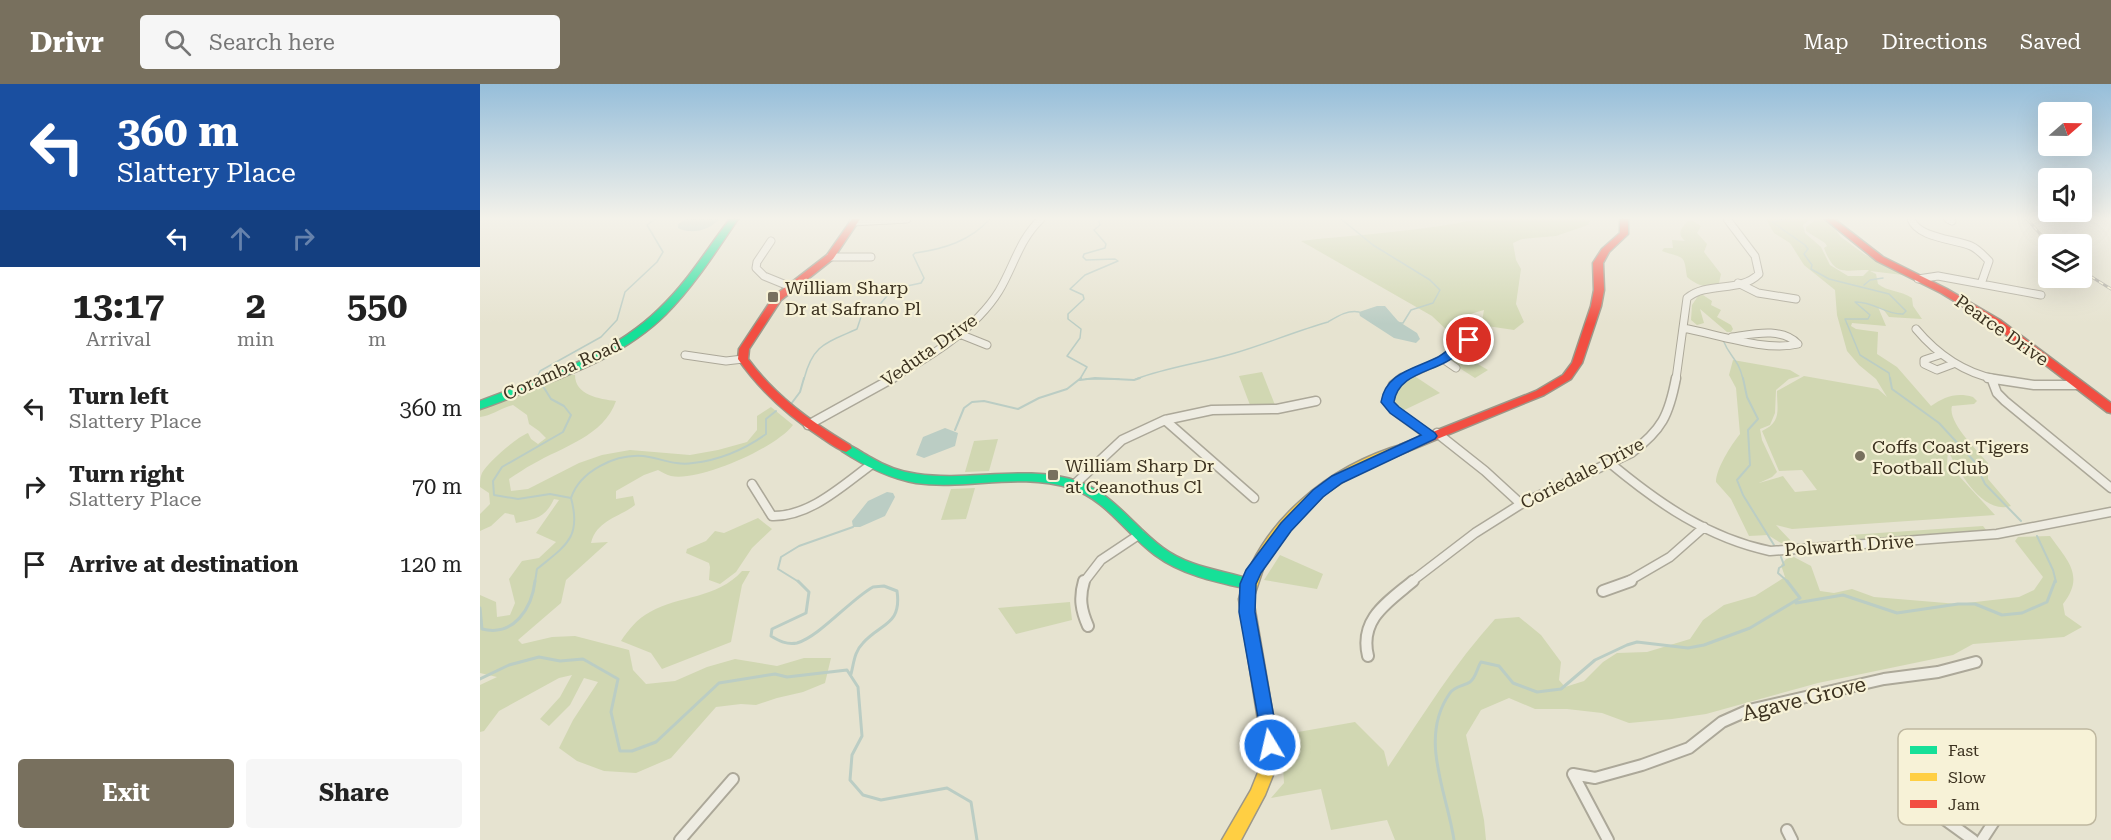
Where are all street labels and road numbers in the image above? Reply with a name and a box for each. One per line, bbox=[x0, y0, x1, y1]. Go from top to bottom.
street label: Pearce Drive bbox=[1951, 290, 2053, 370]
street label: Veduta Drive bbox=[877, 309, 981, 391]
street label: Coramba Road bbox=[500, 333, 625, 404]
street label: Coriedale Drive bbox=[1517, 433, 1647, 513]
street label: Polwarth Drive bbox=[1784, 530, 1915, 560]
street label: Agave Grove bbox=[1740, 672, 1868, 726]

